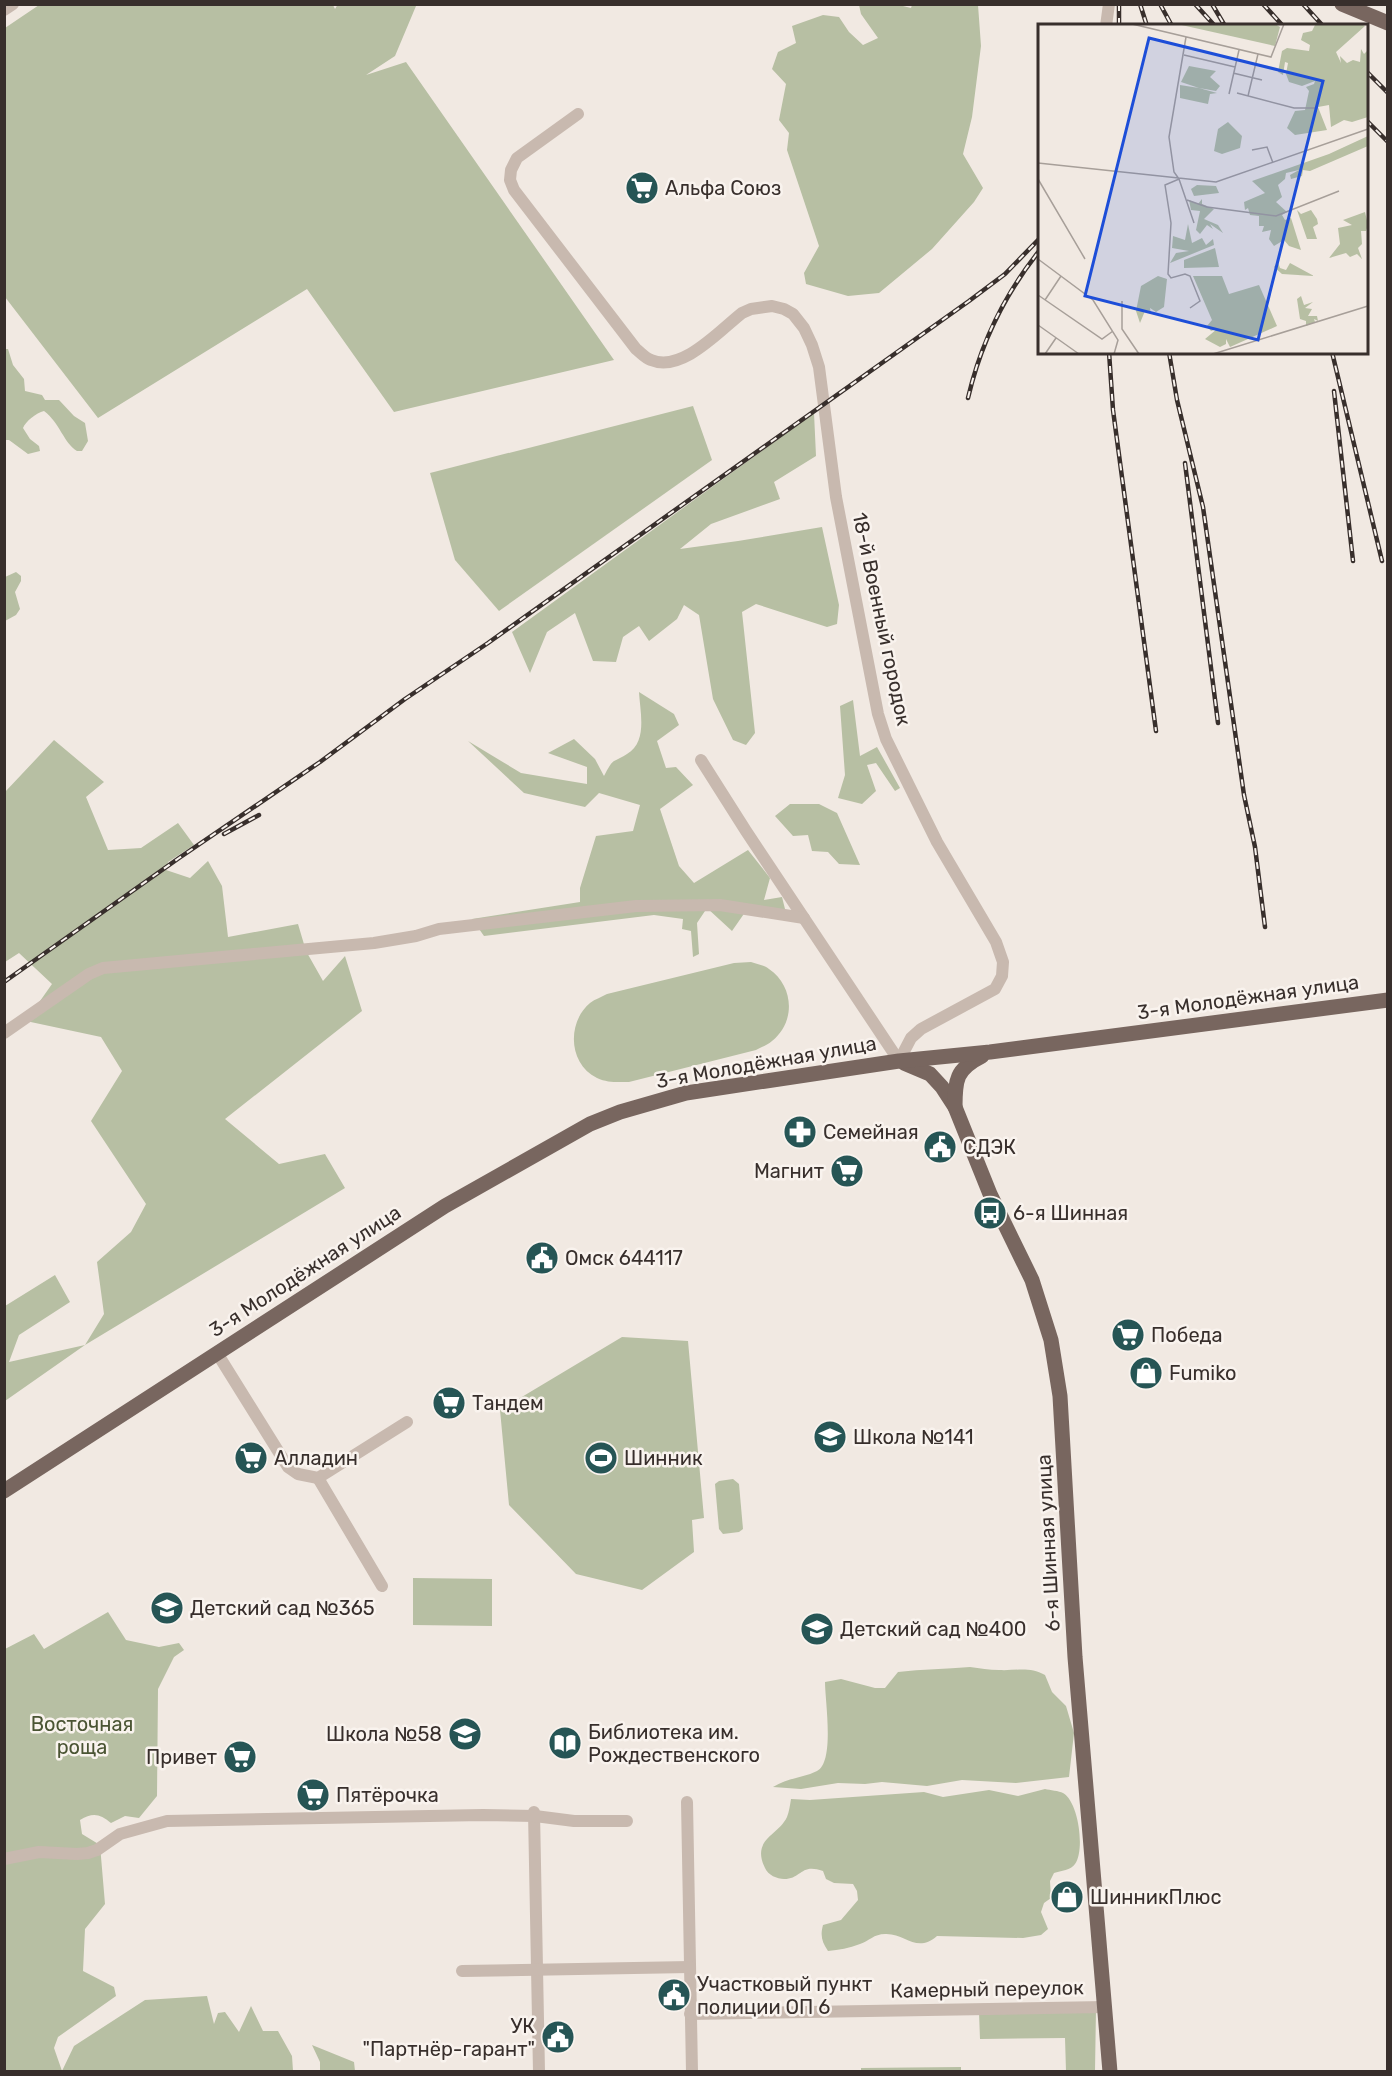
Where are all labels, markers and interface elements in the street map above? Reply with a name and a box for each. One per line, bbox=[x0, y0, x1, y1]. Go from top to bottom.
inset map bbox=[1038, 24, 1368, 354]
supermarket icon: Альфа Союз bbox=[624, 170, 660, 206]
place label: Альфа Союз bbox=[665, 176, 781, 200]
street label: 18-й Военный городок bbox=[848, 510, 916, 728]
street label: 3-я Молодёжная улица bbox=[1136, 970, 1360, 1024]
street label: 3-я Молодёжная улица bbox=[654, 1031, 878, 1093]
pharmacy icon: Семейная bbox=[782, 1114, 818, 1150]
place label: Семейная bbox=[823, 1120, 919, 1144]
public building icon: СДЭК bbox=[922, 1129, 958, 1165]
place label: СДЭК bbox=[963, 1135, 1016, 1159]
supermarket icon: Магнит bbox=[829, 1153, 865, 1189]
place label: Магнит bbox=[754, 1159, 824, 1183]
bus stop icon: 6-я Шинная bbox=[972, 1195, 1008, 1231]
street label: 3-я Молодёжная улица bbox=[205, 1200, 405, 1342]
place label: 6-я Шинная bbox=[1013, 1201, 1128, 1225]
public building icon: Омск 644117 bbox=[524, 1240, 560, 1276]
place label: Омск 644117 bbox=[565, 1246, 683, 1270]
supermarket icon: Победа bbox=[1110, 1317, 1146, 1353]
place label: Победа bbox=[1151, 1323, 1223, 1347]
shop icon: Fumiko bbox=[1128, 1355, 1164, 1391]
place label: Fumiko bbox=[1169, 1361, 1236, 1385]
supermarket icon: Тандем bbox=[431, 1385, 467, 1421]
place label: Тандем bbox=[472, 1391, 544, 1415]
school or university icon: Школа №141 bbox=[812, 1419, 848, 1455]
place label: Школа №141 bbox=[853, 1425, 974, 1449]
supermarket icon: Алладин bbox=[233, 1440, 269, 1476]
sports icon: Шинник bbox=[583, 1440, 619, 1476]
place label: Алладин bbox=[274, 1446, 358, 1470]
place label: Шинник bbox=[624, 1446, 703, 1470]
street label: 6-я Шинная улица bbox=[1031, 1454, 1065, 1632]
school or university icon: Детский сад №365 bbox=[149, 1590, 185, 1626]
place label: Детский сад №365 bbox=[190, 1596, 375, 1620]
school or university icon: Детский сад №400 bbox=[799, 1611, 835, 1647]
place label: Детский сад №400 bbox=[840, 1617, 1027, 1641]
park label: Восточная роща bbox=[31, 1712, 133, 1759]
school or university icon: Школа №58 bbox=[447, 1716, 483, 1752]
place label: Библиотека им. Рождественского bbox=[588, 1720, 760, 1767]
place label: Школа №58 bbox=[326, 1722, 442, 1746]
library icon: Библиотека им. Рождественского bbox=[547, 1725, 583, 1761]
supermarket icon: Привет bbox=[222, 1739, 258, 1775]
place label: Привет bbox=[146, 1745, 217, 1769]
supermarket icon: Пятёрочка bbox=[295, 1777, 331, 1813]
place label: Пятёрочка bbox=[336, 1783, 439, 1807]
shop icon: ШинникПлюс bbox=[1049, 1879, 1085, 1915]
place label: ШинникПлюс bbox=[1090, 1885, 1221, 1909]
place label: Участковый пункт полиции ОП 6 bbox=[697, 1972, 872, 2019]
street label: Камерный переулок bbox=[890, 1975, 1084, 2003]
public building icon: Участковый пункт полиции ОП 6 bbox=[656, 1977, 692, 2013]
place label: УК "Партнёр-гарант" bbox=[363, 2014, 535, 2061]
public building icon: УК "Партнёр-гарант" bbox=[540, 2019, 576, 2055]

